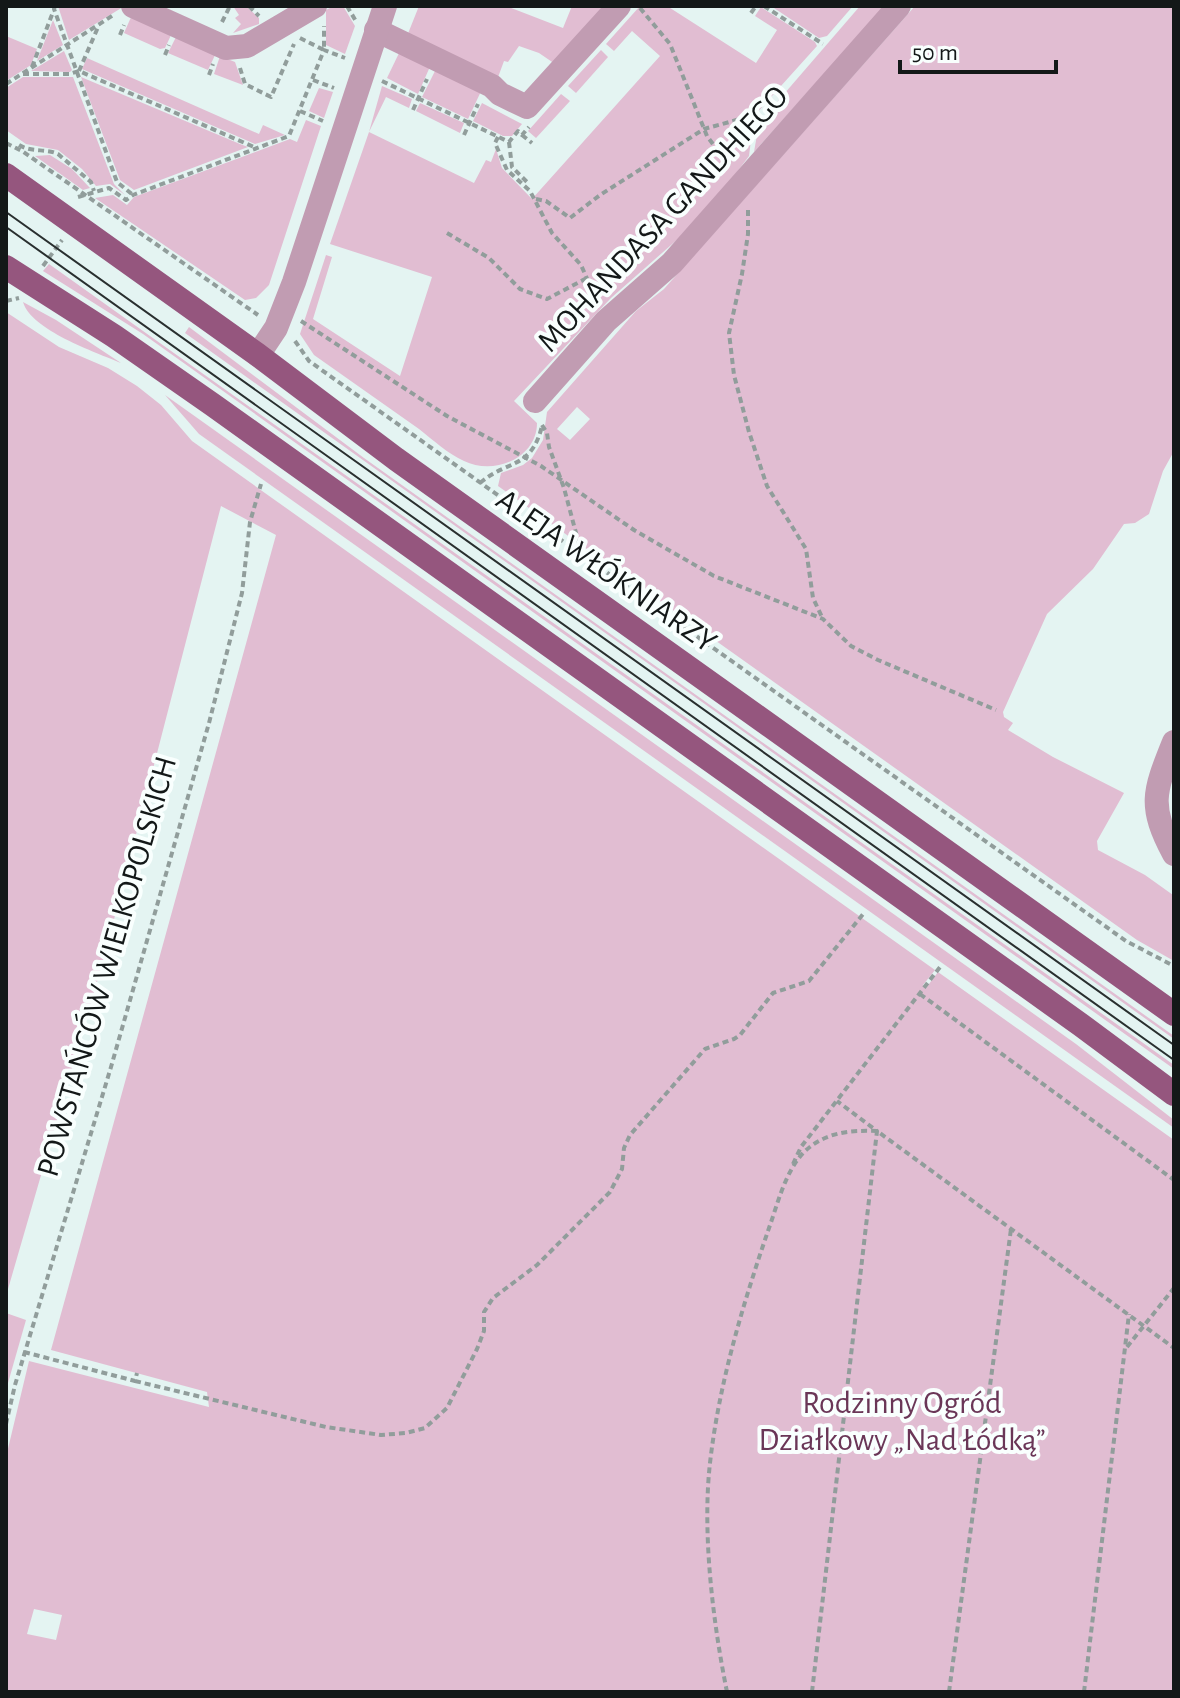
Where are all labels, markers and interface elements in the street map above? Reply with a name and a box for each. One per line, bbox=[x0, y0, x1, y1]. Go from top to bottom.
scale bar bbox=[900, 24, 1056, 74]
text: 50 m bbox=[912, 41, 958, 65]
street label: MOHANDASA GANDHIEGO bbox=[531, 80, 794, 358]
street label: ALEJA WŁÓKNIARZY bbox=[491, 481, 723, 659]
street label: POWSTAŃCÓW WIELKOPOLSKICH bbox=[29, 752, 182, 1180]
park label: Rodzinny Ogród Działkowy „Nad Łódką” bbox=[759, 1387, 1045, 1457]

